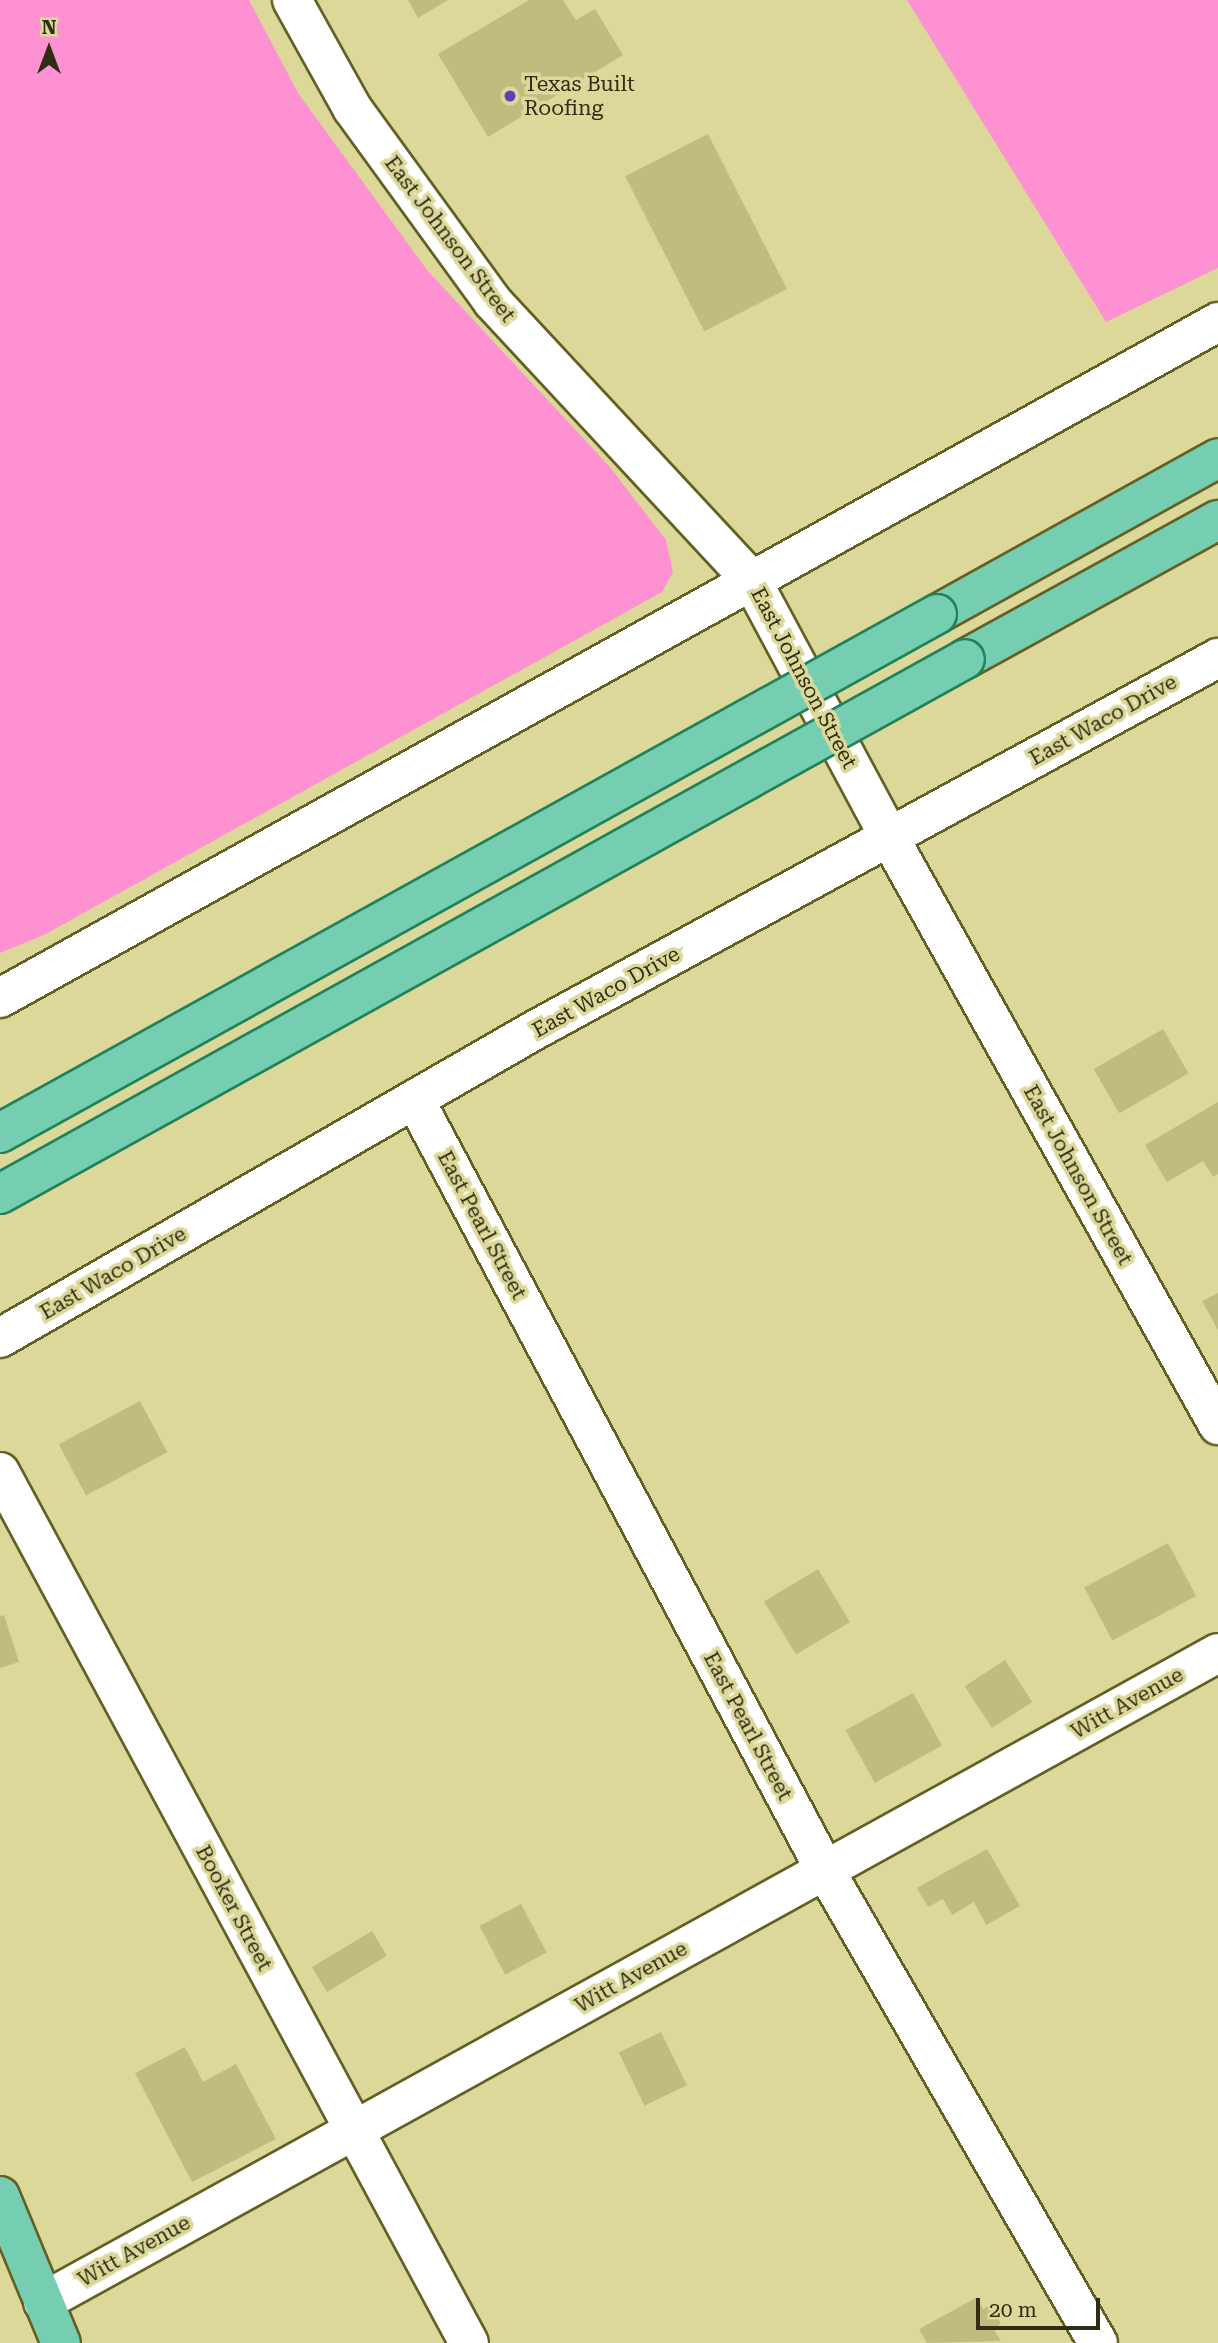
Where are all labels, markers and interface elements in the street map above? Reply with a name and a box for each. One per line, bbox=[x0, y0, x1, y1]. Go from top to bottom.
north arrow bbox=[14, 14, 84, 84]
text: N bbox=[42, 16, 56, 39]
place label: Texas Built Roofing bbox=[524, 71, 635, 121]
marker: Texas Built Roofing bbox=[502, 88, 518, 104]
street label: East Johnson Street bbox=[379, 151, 521, 327]
street label: East Johnson Street bbox=[746, 583, 862, 773]
street label: East Waco Drive bbox=[1025, 669, 1181, 771]
street label: East Waco Drive bbox=[528, 941, 684, 1043]
street label: East Johnson Street bbox=[1018, 1081, 1138, 1269]
street label: East Pearl Street bbox=[432, 1146, 532, 1304]
street label: East Waco Drive bbox=[35, 1221, 191, 1325]
street label: East Pearl Street bbox=[698, 1647, 798, 1805]
street label: Witt Avenue bbox=[1066, 1662, 1188, 1744]
street label: Booker Street bbox=[190, 1841, 278, 1975]
street label: Witt Avenue bbox=[570, 1936, 692, 2018]
street label: Witt Avenue bbox=[73, 2210, 195, 2292]
scale bar bbox=[980, 2284, 1104, 2328]
text: 20 m bbox=[989, 2298, 1037, 2322]

